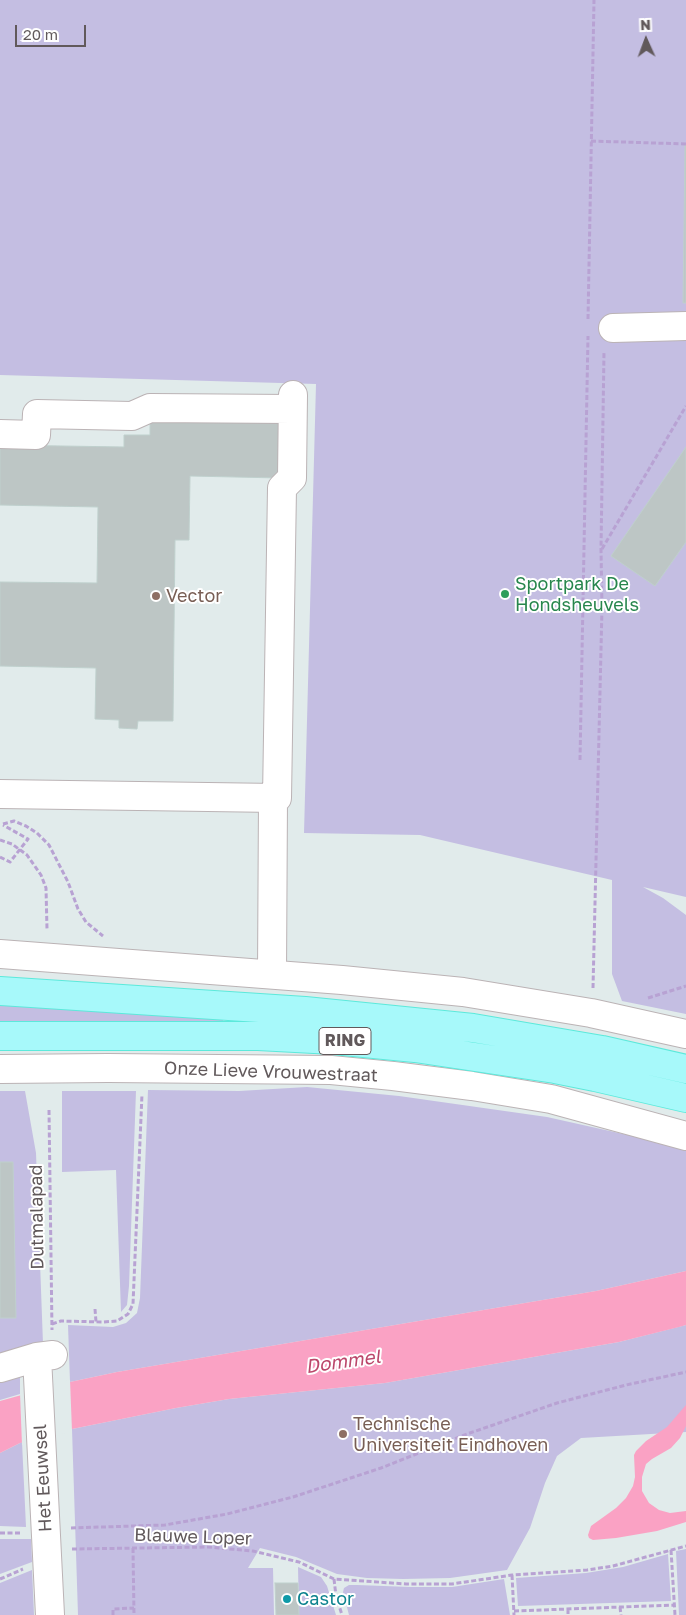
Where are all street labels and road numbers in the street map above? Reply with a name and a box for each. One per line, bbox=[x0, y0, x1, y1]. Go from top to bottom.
road number: RING bbox=[319, 1028, 371, 1054]
street label: Onze Lieve Vrouwestraat bbox=[164, 1057, 378, 1087]
street label: Dutmalapad bbox=[25, 1164, 49, 1270]
street label: Het Eeuwsel bbox=[29, 1423, 57, 1533]
street label: Blauwe Loper bbox=[134, 1524, 252, 1550]

